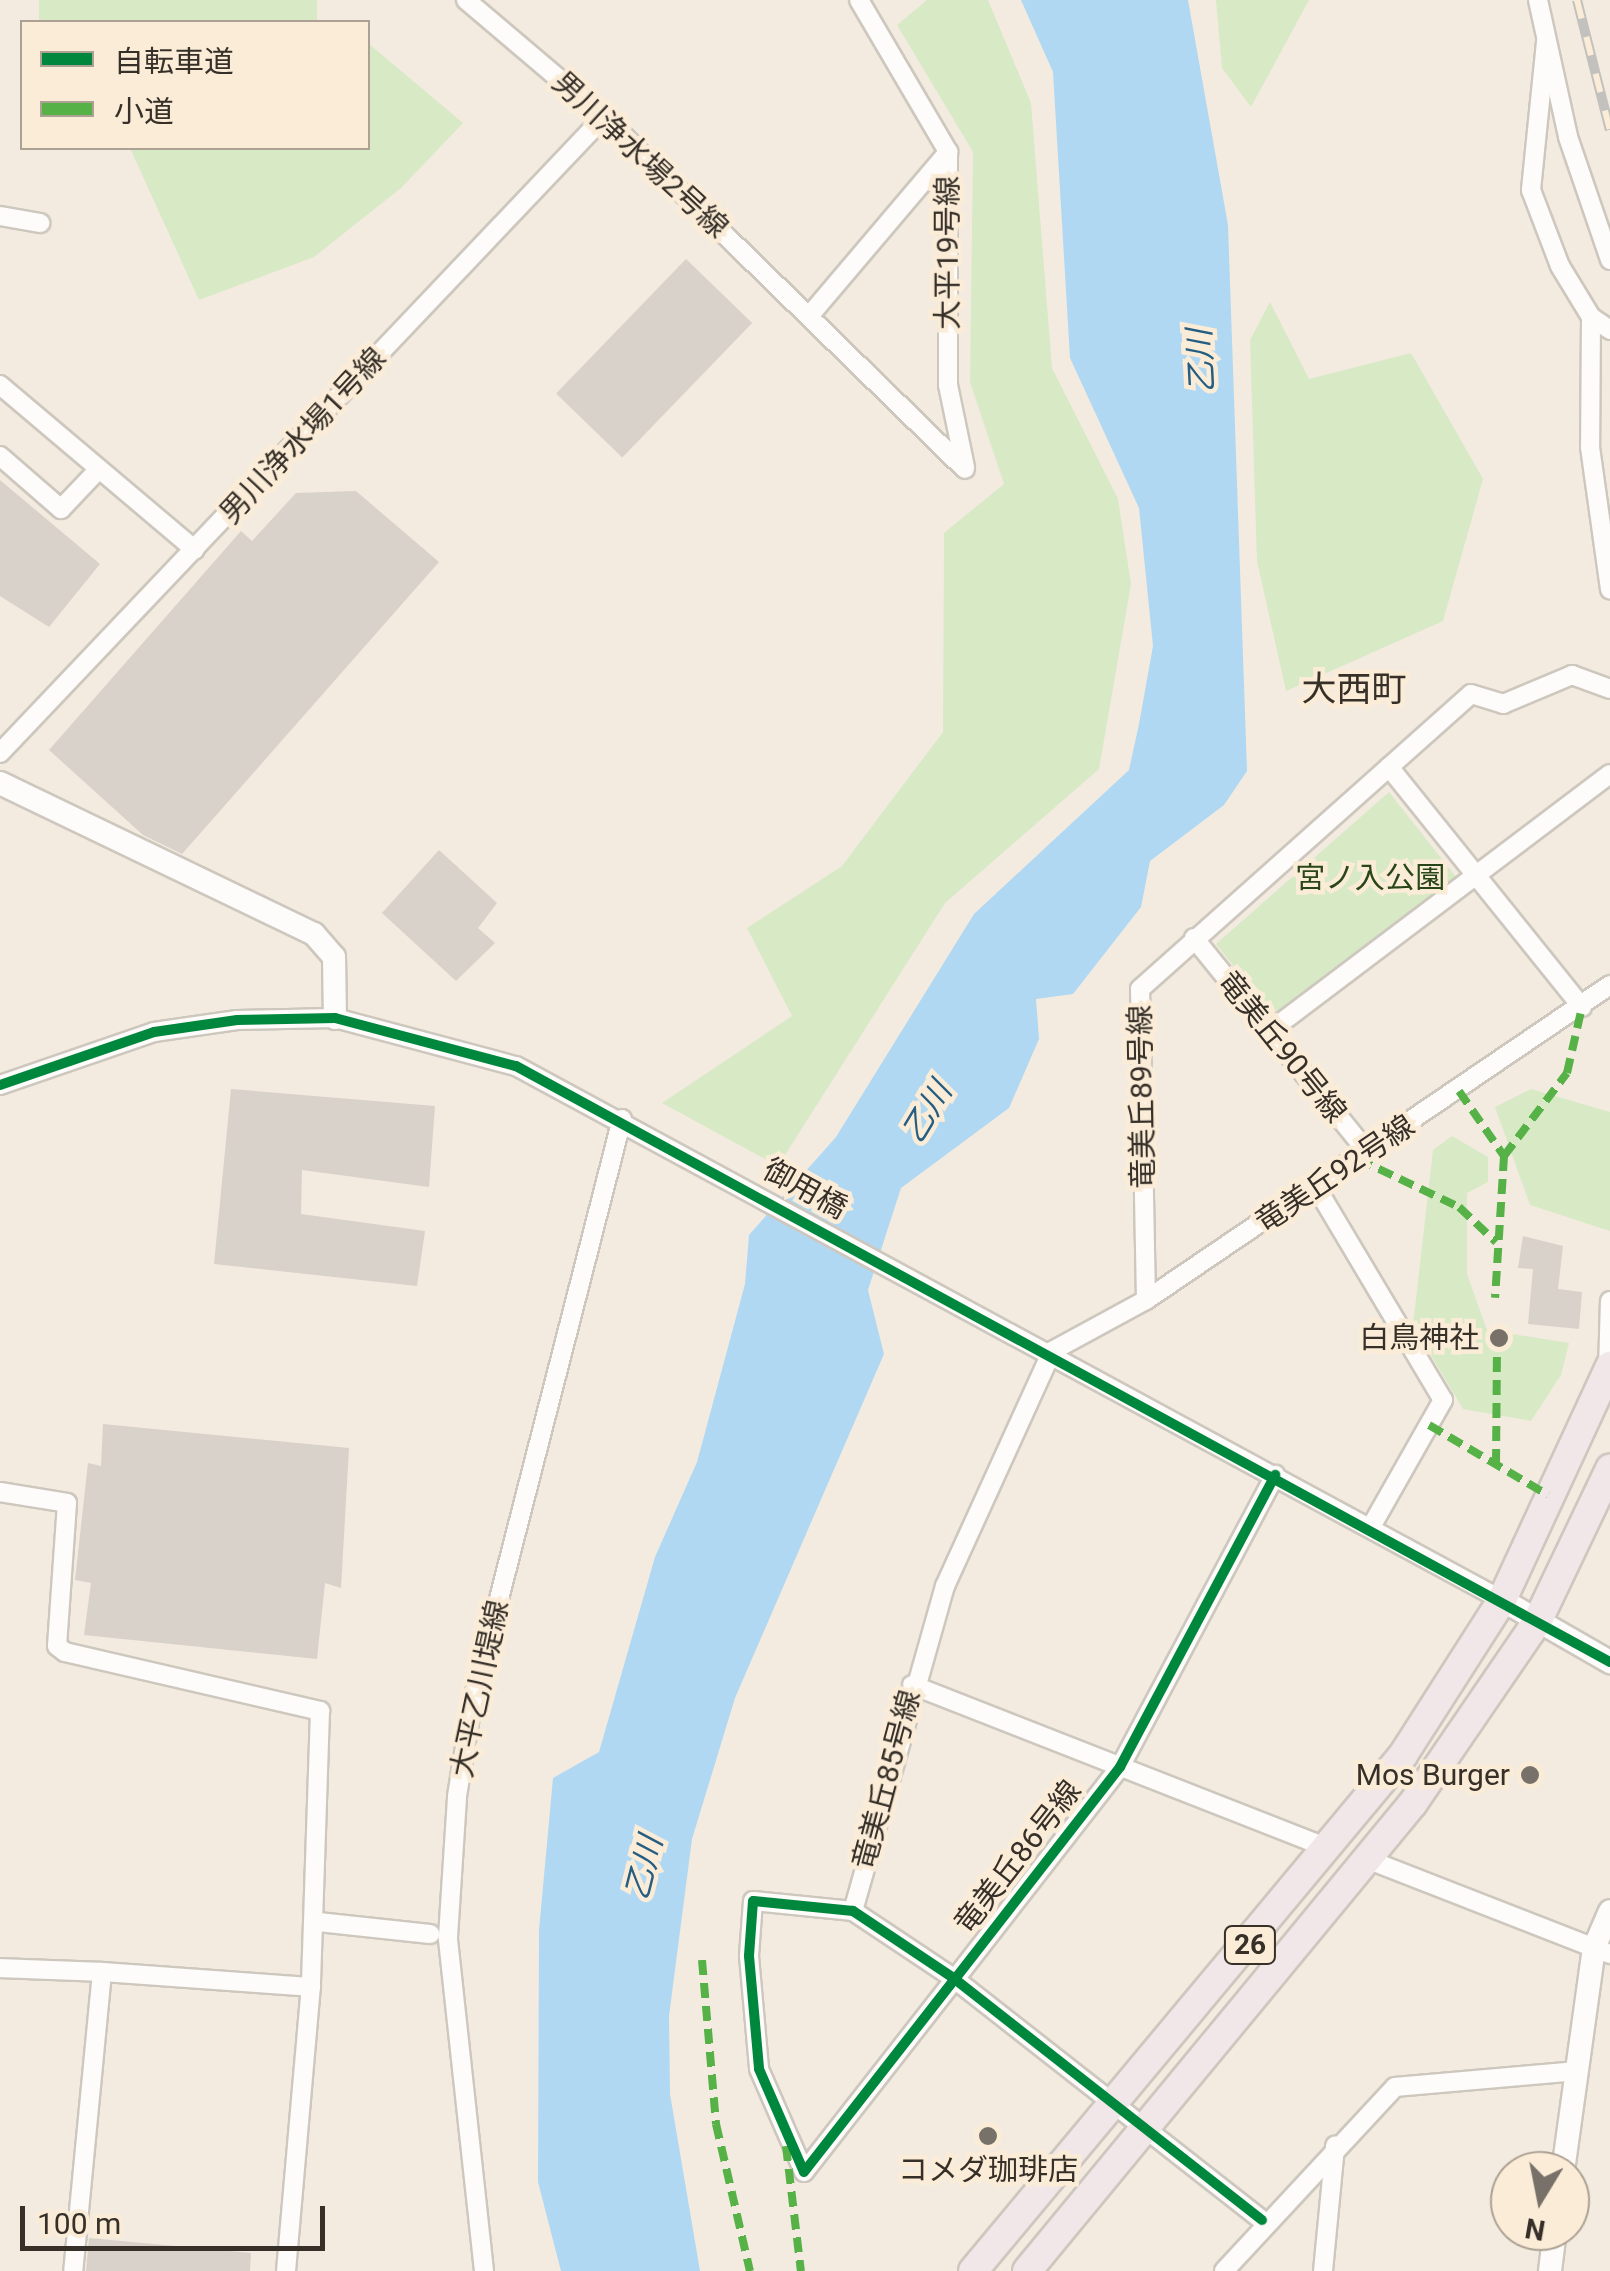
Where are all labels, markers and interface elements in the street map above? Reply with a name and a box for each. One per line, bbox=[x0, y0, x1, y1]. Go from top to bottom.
legend bbox=[20, 20, 370, 150]
text: 自転車道 bbox=[114, 44, 234, 79]
street label: 男川浄水場2号線 bbox=[545, 64, 735, 246]
text: 小道 bbox=[114, 94, 174, 129]
street label: 大平19号線 bbox=[930, 176, 966, 330]
water label: 乙川 bbox=[1180, 328, 1222, 394]
street label: 男川浄水場1号線 bbox=[212, 341, 394, 531]
district label: 大西町 bbox=[1302, 669, 1406, 711]
park label: 宮ノ入公園 bbox=[1295, 860, 1445, 896]
street label: 竜美丘90号線 bbox=[1210, 964, 1354, 1130]
street label: 竜美丘89号線 bbox=[1122, 1005, 1162, 1189]
water label: 乙川 bbox=[894, 1075, 960, 1149]
street label: 竜美丘92号線 bbox=[1249, 1108, 1421, 1240]
street label: 御用橋 bbox=[757, 1151, 853, 1227]
place label: 白鳥神社 bbox=[1359, 1320, 1479, 1356]
marker: 白鳥神社 bbox=[1488, 1327, 1510, 1349]
street label: 大平乙川堤線 bbox=[444, 1597, 516, 1781]
street label: 竜美丘85号線 bbox=[846, 1687, 928, 1873]
place label: Mos Burger bbox=[1356, 1757, 1510, 1793]
marker: Mos Burger bbox=[1519, 1764, 1541, 1786]
street label: 竜美丘86号線 bbox=[947, 1774, 1089, 1940]
water label: 乙川 bbox=[618, 1832, 670, 1904]
road number: 26 bbox=[1222, 1922, 1278, 1968]
marker: コメダ珈琲店 bbox=[977, 2125, 999, 2147]
north arrow bbox=[1490, 2151, 1590, 2251]
place label: コメダ珈琲店 bbox=[898, 2152, 1078, 2188]
scale bar bbox=[25, 2186, 330, 2248]
text: 100 m bbox=[37, 2206, 121, 2241]
text: N bbox=[1522, 2211, 1548, 2247]

